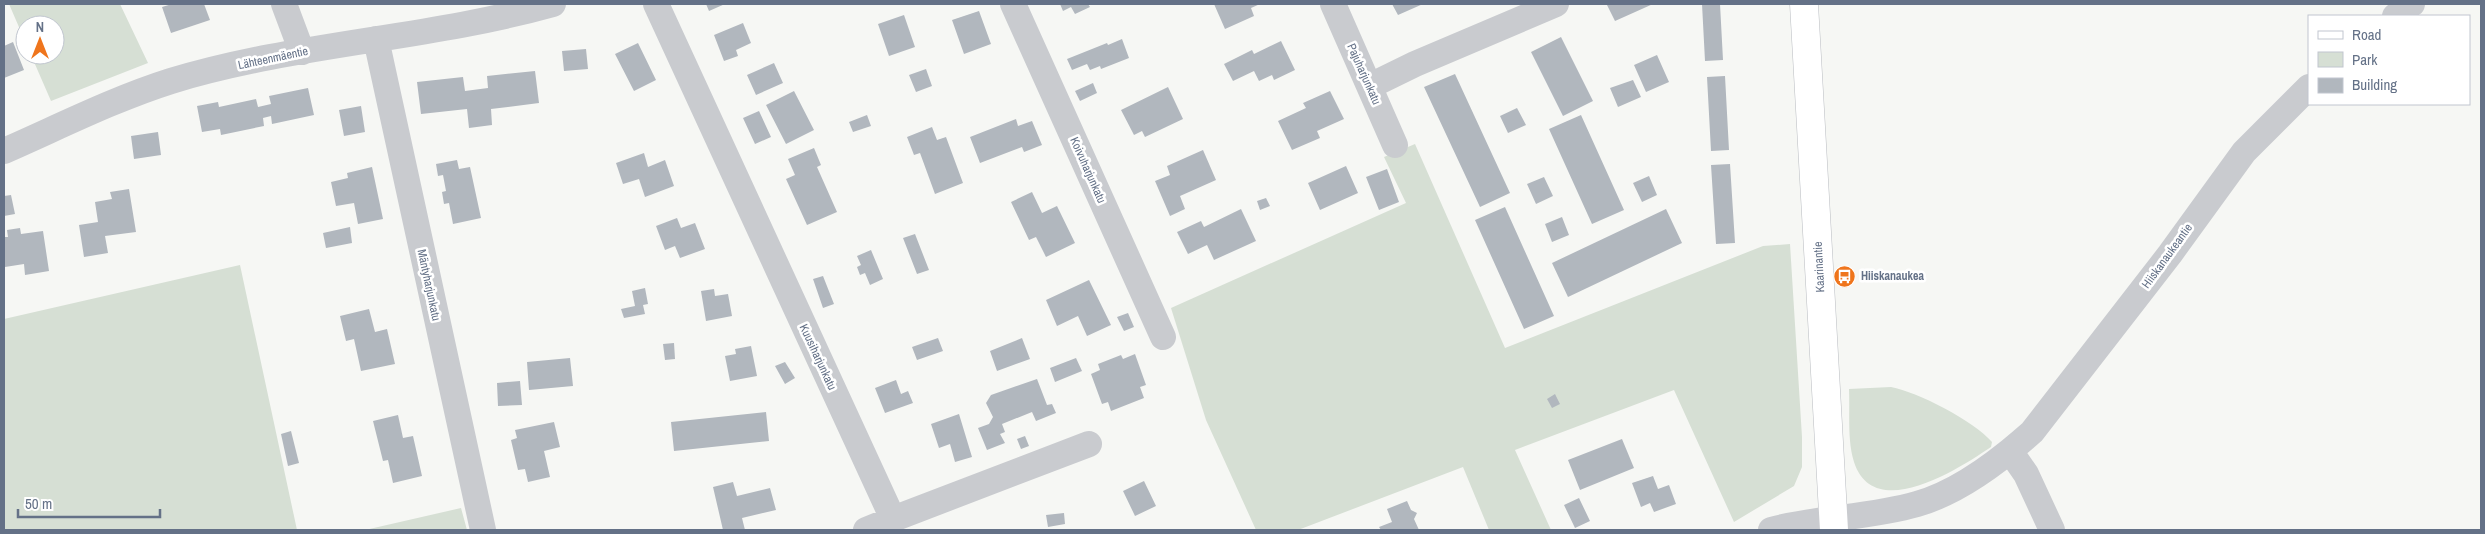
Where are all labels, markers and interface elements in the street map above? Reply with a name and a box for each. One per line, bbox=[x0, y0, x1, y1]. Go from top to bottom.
north arrow bbox=[15, 15, 65, 65]
legend bbox=[2308, 15, 2470, 105]
text: N bbox=[36, 18, 44, 36]
text: Road bbox=[2352, 24, 2381, 45]
street label: Pajuharjunkatu bbox=[1343, 41, 1385, 107]
street label: Lähteenmäentie bbox=[237, 43, 309, 73]
text: Park bbox=[2352, 49, 2378, 70]
text: Building bbox=[2352, 74, 2397, 95]
street label: Koivuharjunkatu bbox=[1066, 134, 1110, 206]
street label: Hiiskanaukeantie bbox=[2138, 220, 2196, 292]
street label: Kaarinantie bbox=[1810, 241, 1828, 293]
street label: Mäntyharjunkatu bbox=[414, 248, 444, 322]
bus stop icon: Hiiskanaukea bbox=[1833, 264, 1857, 288]
place label: Hiiskanaukea bbox=[1861, 268, 1924, 284]
street label: Kuusiharjunkatu bbox=[796, 321, 840, 393]
scale bar bbox=[18, 486, 160, 518]
text: 50 m bbox=[25, 493, 52, 514]

